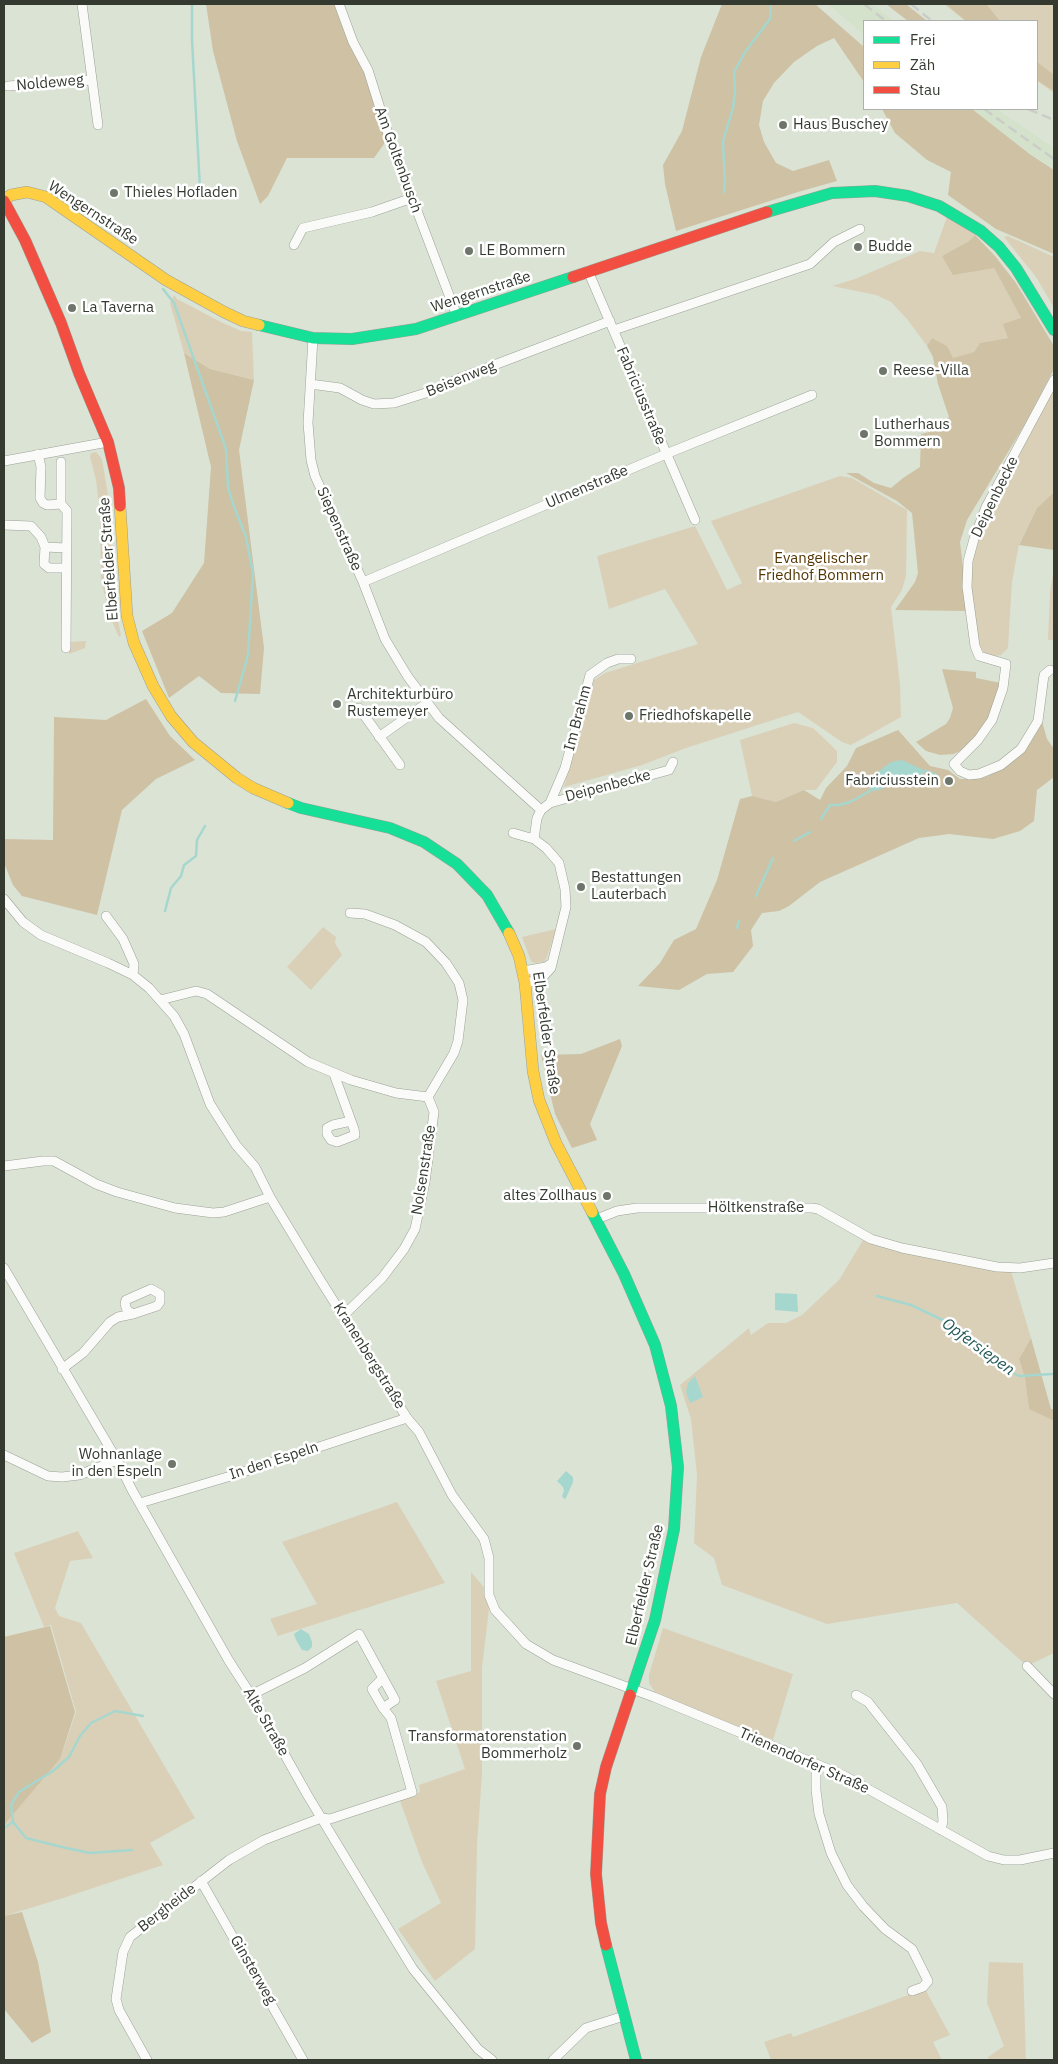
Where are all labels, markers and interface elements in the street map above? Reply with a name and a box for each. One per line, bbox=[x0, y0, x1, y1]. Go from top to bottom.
legend bbox=[863, 20, 1038, 110]
text: Frei bbox=[910, 30, 936, 49]
text: Zäh bbox=[910, 55, 935, 74]
street label: Noldeweg bbox=[16, 71, 84, 95]
text: Stau bbox=[910, 80, 941, 99]
street label: Am Goltenbusch bbox=[370, 104, 426, 216]
place label: Haus Buschey bbox=[793, 116, 888, 134]
marker: Haus Buschey bbox=[777, 119, 789, 131]
street label: Wengernstraße bbox=[45, 177, 141, 249]
place label: Thieles Hofladen bbox=[124, 184, 238, 202]
marker: Thieles Hofladen bbox=[108, 187, 120, 199]
place label: Budde bbox=[868, 238, 912, 256]
marker: Budde bbox=[852, 241, 864, 253]
place label: LE Bommern bbox=[479, 242, 565, 260]
marker: LE Bommern bbox=[463, 245, 475, 257]
street label: Wengernstraße bbox=[429, 267, 533, 317]
place label: La Taverna bbox=[82, 299, 154, 317]
marker: La Taverna bbox=[66, 302, 78, 314]
street label: Fabriciusstraße bbox=[612, 344, 670, 448]
street label: Beisenweg bbox=[424, 357, 498, 401]
place label: Reese-Villa bbox=[893, 362, 969, 380]
marker: Reese-Villa bbox=[877, 365, 889, 377]
place label: Lutherhaus Bommern bbox=[874, 416, 950, 451]
marker: Lutherhaus Bommern bbox=[858, 428, 870, 440]
street label: Deipenbecke bbox=[968, 454, 1022, 540]
street label: Ulmenstraße bbox=[543, 462, 631, 512]
street label: Siepenstraße bbox=[312, 484, 366, 574]
street label: Elberfelder Straße bbox=[96, 497, 122, 621]
park label: Evangelischer Friedhof Bommern bbox=[758, 550, 884, 585]
street label: Im Brahm bbox=[561, 683, 595, 753]
place label: Architekturbüro Rustemeyer bbox=[347, 686, 453, 721]
marker: Architekturbüro Rustemeyer bbox=[331, 698, 343, 710]
place label: Friedhofskapelle bbox=[639, 707, 751, 725]
marker: Friedhofskapelle bbox=[623, 710, 635, 722]
street label: Deipenbecke bbox=[563, 766, 653, 806]
place label: Fabriciusstein bbox=[845, 772, 939, 790]
marker: Fabriciusstein bbox=[943, 775, 955, 787]
place label: Bestattungen Lauterbach bbox=[591, 869, 682, 904]
marker: Bestattungen Lauterbach bbox=[575, 881, 587, 893]
street label: Elberfelder Straße bbox=[528, 971, 564, 1095]
street label: Nolsenstraße bbox=[408, 1124, 440, 1216]
place label: altes Zollhaus bbox=[503, 1187, 597, 1205]
marker: altes Zollhaus bbox=[601, 1190, 613, 1202]
street label: Höltkenstraße bbox=[708, 1199, 804, 1217]
street label: Kranenbergstraße bbox=[329, 1300, 409, 1412]
water label: Opfersiepen bbox=[938, 1314, 1018, 1380]
street label: In den Espeln bbox=[227, 1438, 321, 1484]
place label: Wohnanlage in den Espeln bbox=[72, 1446, 162, 1481]
marker: Wohnanlage in den Espeln bbox=[166, 1458, 178, 1470]
street label: Elberfelder Straße bbox=[622, 1523, 668, 1647]
street label: Alte Straße bbox=[239, 1685, 293, 1759]
street label: Trienendorfer Straße bbox=[736, 1724, 872, 1798]
place label: Transformatorenstation Bommerholz bbox=[408, 1728, 567, 1763]
marker: Transformatorenstation Bommerholz bbox=[571, 1740, 583, 1752]
street label: Bergheide bbox=[134, 1880, 200, 1936]
street label: Ginsterweg bbox=[226, 1932, 280, 2008]

